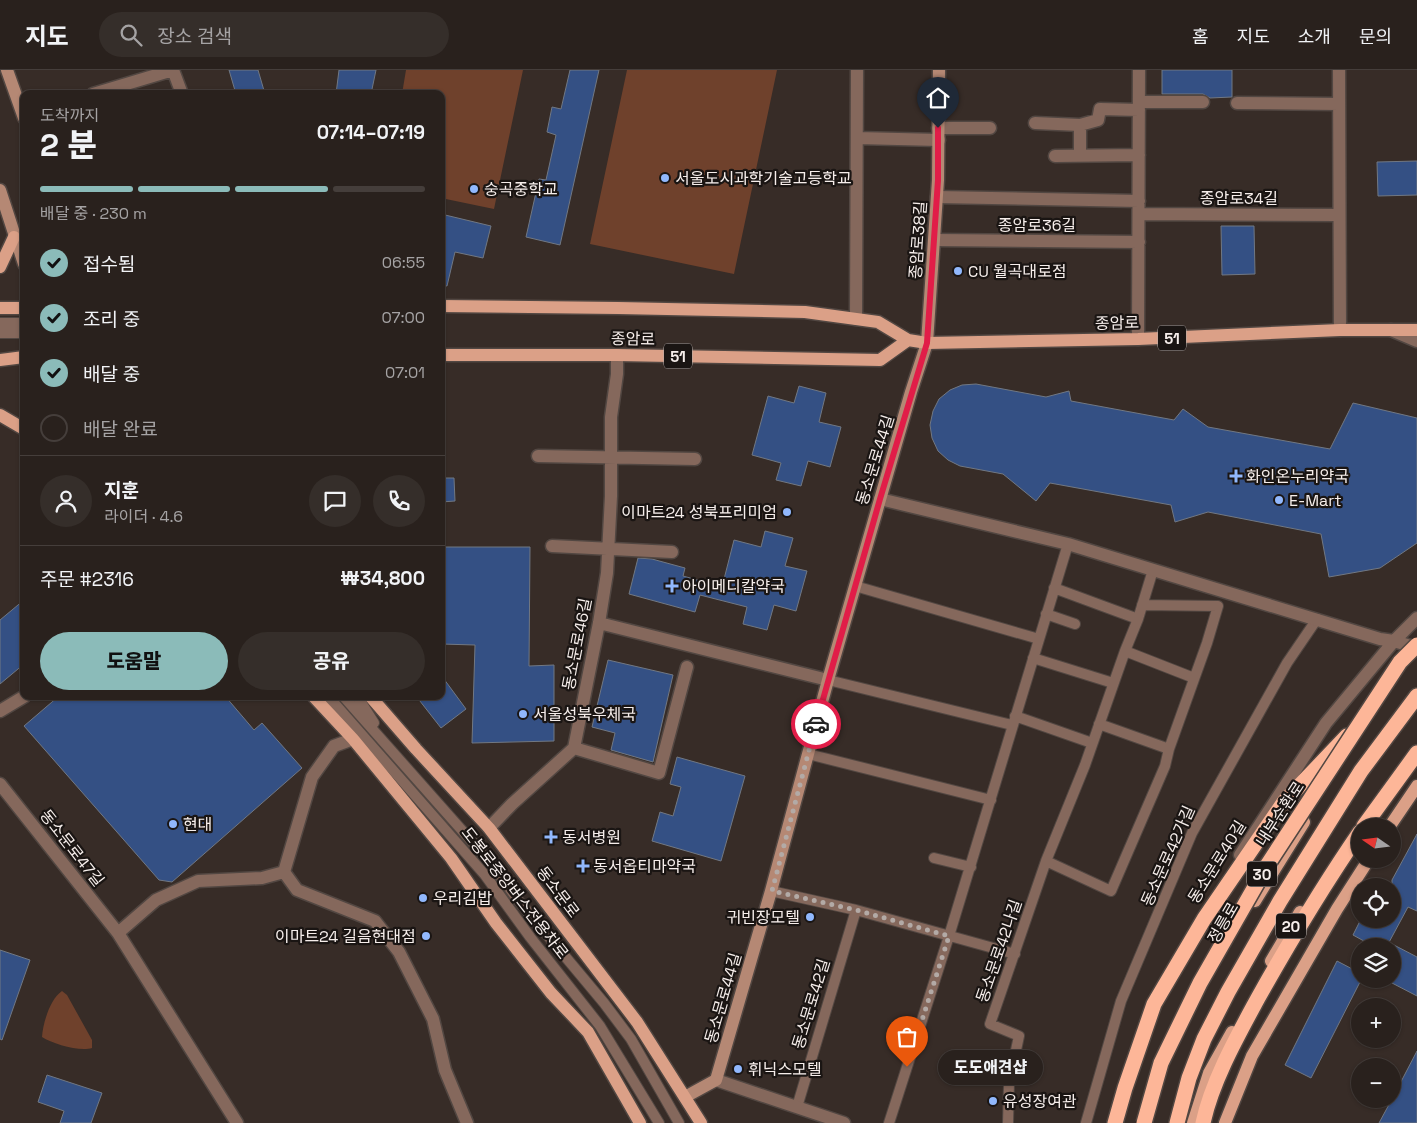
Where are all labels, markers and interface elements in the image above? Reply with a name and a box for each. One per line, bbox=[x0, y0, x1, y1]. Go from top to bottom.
search box bbox=[99, 12, 449, 57]
text: 지도 bbox=[25, 21, 69, 52]
icon: search bbox=[117, 21, 145, 49]
text: 장소 검색 bbox=[157, 24, 232, 49]
text: 홈 bbox=[1192, 25, 1209, 48]
text: 지도 bbox=[1237, 25, 1270, 48]
text: 소개 bbox=[1298, 25, 1331, 48]
text: 문의 bbox=[1359, 25, 1392, 48]
pin bbox=[917, 77, 959, 128]
icon: home bbox=[924, 84, 952, 112]
text: 도착까지 bbox=[40, 105, 99, 126]
text: 07:14–07:19 bbox=[317, 120, 425, 145]
text: 2 분 bbox=[40, 125, 97, 165]
place label: 서울도시과학기술고등학교 bbox=[675, 168, 852, 189]
marker: 서울도시과학기술고등학교 bbox=[659, 172, 671, 184]
place label: 숭곡중학교 bbox=[484, 179, 558, 200]
marker: 숭곡중학교 bbox=[468, 183, 480, 195]
street label: 종암로34길 bbox=[1200, 188, 1278, 209]
street label: 종암로38길 bbox=[905, 200, 931, 280]
text: 배달 중 · 230 m bbox=[40, 203, 147, 224]
street label: 종암로36길 bbox=[998, 215, 1076, 236]
icon: check bbox=[40, 249, 68, 277]
text: 접수됨 bbox=[83, 252, 135, 277]
text: 06:55 bbox=[382, 252, 425, 273]
place label: CU 월곡대로점 bbox=[968, 261, 1067, 282]
marker: CU 월곡대로점 bbox=[952, 265, 964, 277]
icon: check bbox=[40, 304, 68, 332]
text: 조리 중 bbox=[83, 307, 140, 332]
text: 07:00 bbox=[381, 307, 425, 328]
street label: 종암로 bbox=[1095, 312, 1140, 334]
road number: 51 bbox=[1158, 326, 1186, 350]
street label: 종암로 bbox=[611, 328, 656, 350]
road number: 51 bbox=[664, 344, 692, 368]
icon: check bbox=[40, 359, 68, 387]
text: 배달 중 bbox=[83, 362, 140, 387]
text: 07:01 bbox=[385, 362, 425, 383]
street label: 동소문로44길 bbox=[851, 412, 899, 508]
text: 배달 완료 bbox=[83, 417, 158, 442]
place label: 화인온누리약국 bbox=[1246, 466, 1349, 487]
marker: 화인온누리약국 bbox=[1230, 470, 1242, 482]
button: person bbox=[40, 475, 92, 527]
button: chat bbox=[309, 475, 361, 527]
button: phone bbox=[373, 475, 425, 527]
text: 지훈 bbox=[104, 478, 139, 503]
place label: E-Mart bbox=[1289, 490, 1342, 511]
marker: E-Mart bbox=[1273, 494, 1285, 506]
place label: 이마트24 성북프리미엄 bbox=[621, 502, 777, 523]
text: 라이더 · 4.6 bbox=[104, 506, 183, 527]
marker: 이마트24 성북프리미엄 bbox=[781, 506, 793, 518]
text: ₩34,800 bbox=[340, 566, 425, 591]
text: 주문 #2316 bbox=[40, 567, 134, 592]
place label: 아이메디칼약국 bbox=[682, 576, 785, 597]
marker: 아이메디칼약국 bbox=[666, 580, 678, 592]
street label: 동소문로46길 bbox=[558, 596, 596, 692]
button: 도움말 bbox=[40, 632, 228, 690]
button: 공유 bbox=[238, 632, 425, 690]
courier bbox=[791, 699, 841, 749]
place label: 서울성북우체국 bbox=[533, 704, 636, 725]
marker: 서울성북우체국 bbox=[517, 708, 529, 720]
icon: car bbox=[802, 710, 830, 738]
street label: 내부순환로 bbox=[1251, 777, 1309, 851]
street label: 동소문로42가길 bbox=[1136, 802, 1200, 910]
street label: 동소문로47길 bbox=[35, 805, 109, 891]
place label: 현대 bbox=[183, 814, 212, 835]
street label: 동소문로40길 bbox=[1183, 817, 1251, 907]
marker: 현대 bbox=[167, 818, 179, 830]
north arrow bbox=[1351, 818, 1401, 868]
map controls bbox=[1351, 818, 1401, 1108]
street label: 도봉로중앙버스전용차로 bbox=[457, 823, 573, 963]
place label: 동서병원 bbox=[562, 827, 621, 848]
marker: 동서병원 bbox=[544, 830, 558, 844]
place label: 동서옵티마약국 bbox=[593, 856, 696, 877]
marker: 동서옵티마약국 bbox=[577, 860, 589, 872]
street label: 동소문로 bbox=[532, 862, 584, 922]
road number: 30 bbox=[1247, 862, 1277, 886]
button: locate bbox=[1351, 878, 1401, 928]
place label: 우리김밥 bbox=[433, 888, 492, 909]
marker: 우리김밥 bbox=[417, 892, 429, 904]
street label: 동소문로42나길 bbox=[971, 897, 1027, 1005]
street label: 정릉로 bbox=[1203, 898, 1243, 947]
place label: 귀빈장모텔 bbox=[726, 907, 800, 928]
marker: 귀빈장모텔 bbox=[804, 911, 816, 923]
road number: 20 bbox=[1276, 914, 1306, 938]
place label: 이마트24 길음현대점 bbox=[275, 926, 416, 947]
marker: 이마트24 길음현대점 bbox=[420, 930, 432, 942]
button: layers bbox=[1351, 938, 1401, 988]
street label: 동소문로44길 bbox=[700, 950, 746, 1046]
street label: 동소문로42길 bbox=[787, 956, 835, 1052]
button: + bbox=[1351, 998, 1401, 1048]
pin bbox=[886, 1016, 928, 1067]
icon: bag bbox=[893, 1023, 921, 1051]
callout: 도도애견샵 bbox=[937, 1050, 1042, 1084]
text: 도도애견샵 bbox=[954, 1057, 1027, 1078]
button: − bbox=[1351, 1058, 1401, 1108]
place label: 휘닉스모텔 bbox=[748, 1059, 822, 1080]
marker: 휘닉스모텔 bbox=[732, 1063, 744, 1075]
place label: 유성장여관 bbox=[1003, 1091, 1077, 1112]
marker: 유성장여관 bbox=[987, 1095, 999, 1107]

